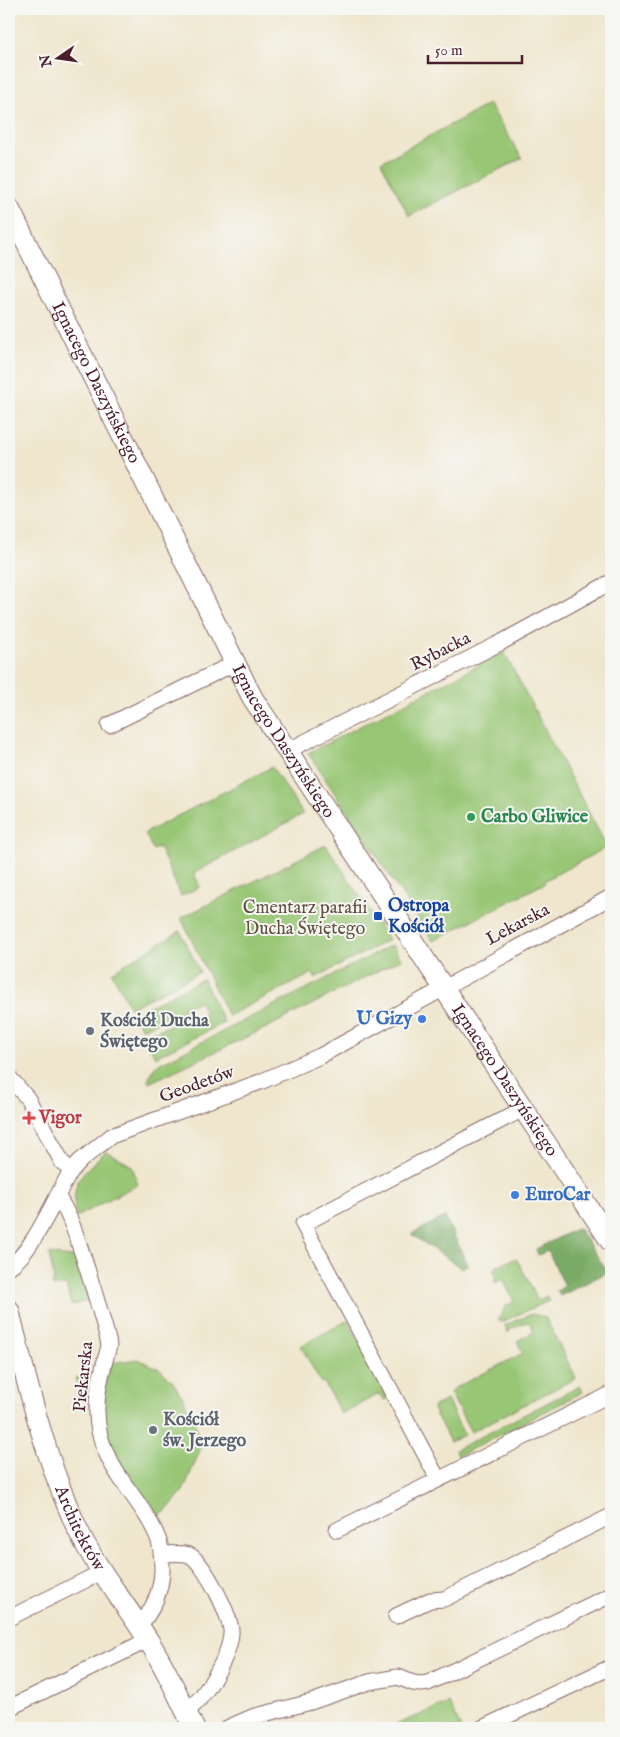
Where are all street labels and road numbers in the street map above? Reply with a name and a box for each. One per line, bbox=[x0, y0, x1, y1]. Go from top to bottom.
street label: Ignacego Daszyńskiego bbox=[46, 298, 146, 468]
street label: Rybacka bbox=[407, 627, 475, 677]
street label: Ignacego Daszyńskiego bbox=[226, 660, 340, 823]
street label: Lekarska bbox=[482, 899, 554, 951]
street label: Ignacego Daszyńskiego bbox=[446, 1000, 563, 1161]
street label: Geodetów bbox=[157, 1061, 238, 1109]
street label: Piekarska bbox=[69, 1340, 99, 1414]
street label: Architektów bbox=[49, 1481, 111, 1576]

